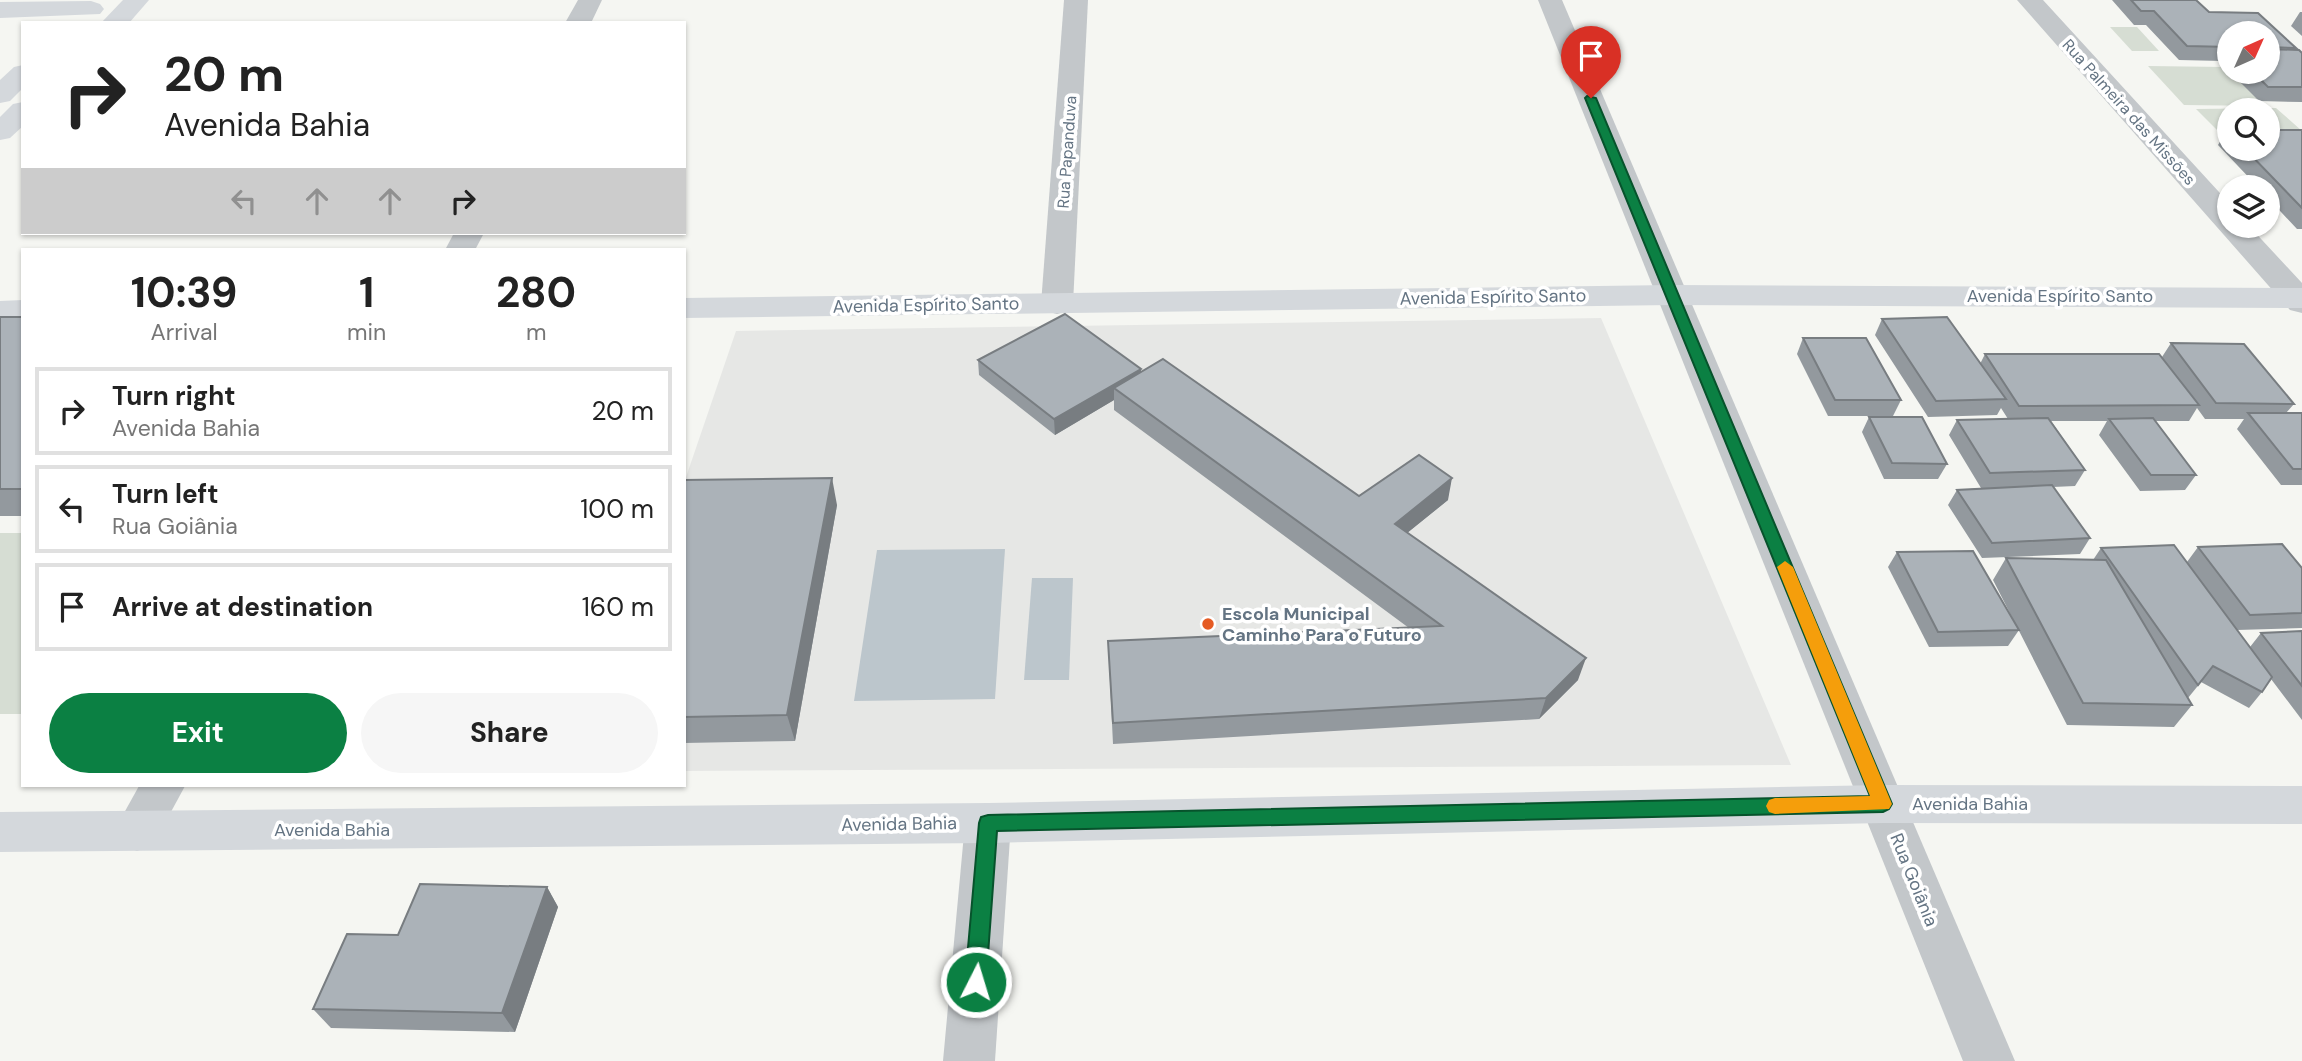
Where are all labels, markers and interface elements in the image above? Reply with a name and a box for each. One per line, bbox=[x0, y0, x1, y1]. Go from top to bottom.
north arrow bbox=[2217, 21, 2280, 84]
map controls bbox=[2217, 21, 2280, 238]
pin bbox=[1561, 26, 1621, 98]
street label: Rua Palmeira das Missões bbox=[2058, 34, 2200, 190]
icon: arrive bbox=[1572, 37, 1610, 75]
text: 20 m bbox=[164, 42, 284, 106]
icon: right bbox=[49, 49, 140, 140]
street label: Rua Papanduva bbox=[1053, 95, 1081, 209]
button: search bbox=[2217, 98, 2280, 161]
text: Avenida Bahia bbox=[164, 104, 370, 146]
button: layers bbox=[2217, 175, 2280, 238]
icon: left bbox=[225, 182, 263, 220]
icon: ahead bbox=[298, 182, 336, 220]
icon: ahead bbox=[371, 182, 409, 220]
icon: right bbox=[444, 182, 482, 220]
text: 10:39 bbox=[131, 265, 237, 320]
text: 1 bbox=[359, 265, 374, 320]
text: 280 bbox=[496, 265, 576, 320]
street label: Avenida Espírito Santo bbox=[1400, 283, 1586, 311]
street label: Avenida Espírito Santo bbox=[1967, 284, 2153, 308]
street label: Avenida Espírito Santo bbox=[833, 291, 1019, 319]
text: Arrival bbox=[151, 317, 218, 347]
text: min bbox=[347, 317, 386, 347]
text: m bbox=[526, 317, 546, 347]
text: Turn right bbox=[112, 379, 236, 413]
icon: right bbox=[53, 392, 91, 430]
text: 20 m bbox=[591, 394, 654, 428]
text: Avenida Bahia bbox=[112, 413, 260, 443]
text: Turn left bbox=[112, 477, 219, 511]
icon: left bbox=[53, 490, 91, 528]
text: 100 m bbox=[580, 492, 654, 526]
text: Rua Goiânia bbox=[112, 511, 238, 541]
icon: arrive bbox=[53, 588, 91, 626]
text: Arrive at destination bbox=[112, 590, 373, 624]
text: 160 m bbox=[582, 590, 654, 624]
place label: Escola Municipal Caminho Para o Futuro bbox=[1222, 602, 1422, 647]
marker: Escola Municipal Caminho Para o Futuro bbox=[1200, 616, 1216, 632]
button: Exit bbox=[49, 693, 347, 773]
button: Share bbox=[361, 693, 658, 773]
street label: Avenida Bahia bbox=[1912, 792, 2028, 816]
street label: Avenida Bahia bbox=[841, 811, 957, 837]
street label: Avenida Bahia bbox=[274, 818, 390, 842]
street label: Rua Goiânia bbox=[1884, 830, 1944, 930]
position arrow bbox=[939, 945, 1013, 1019]

